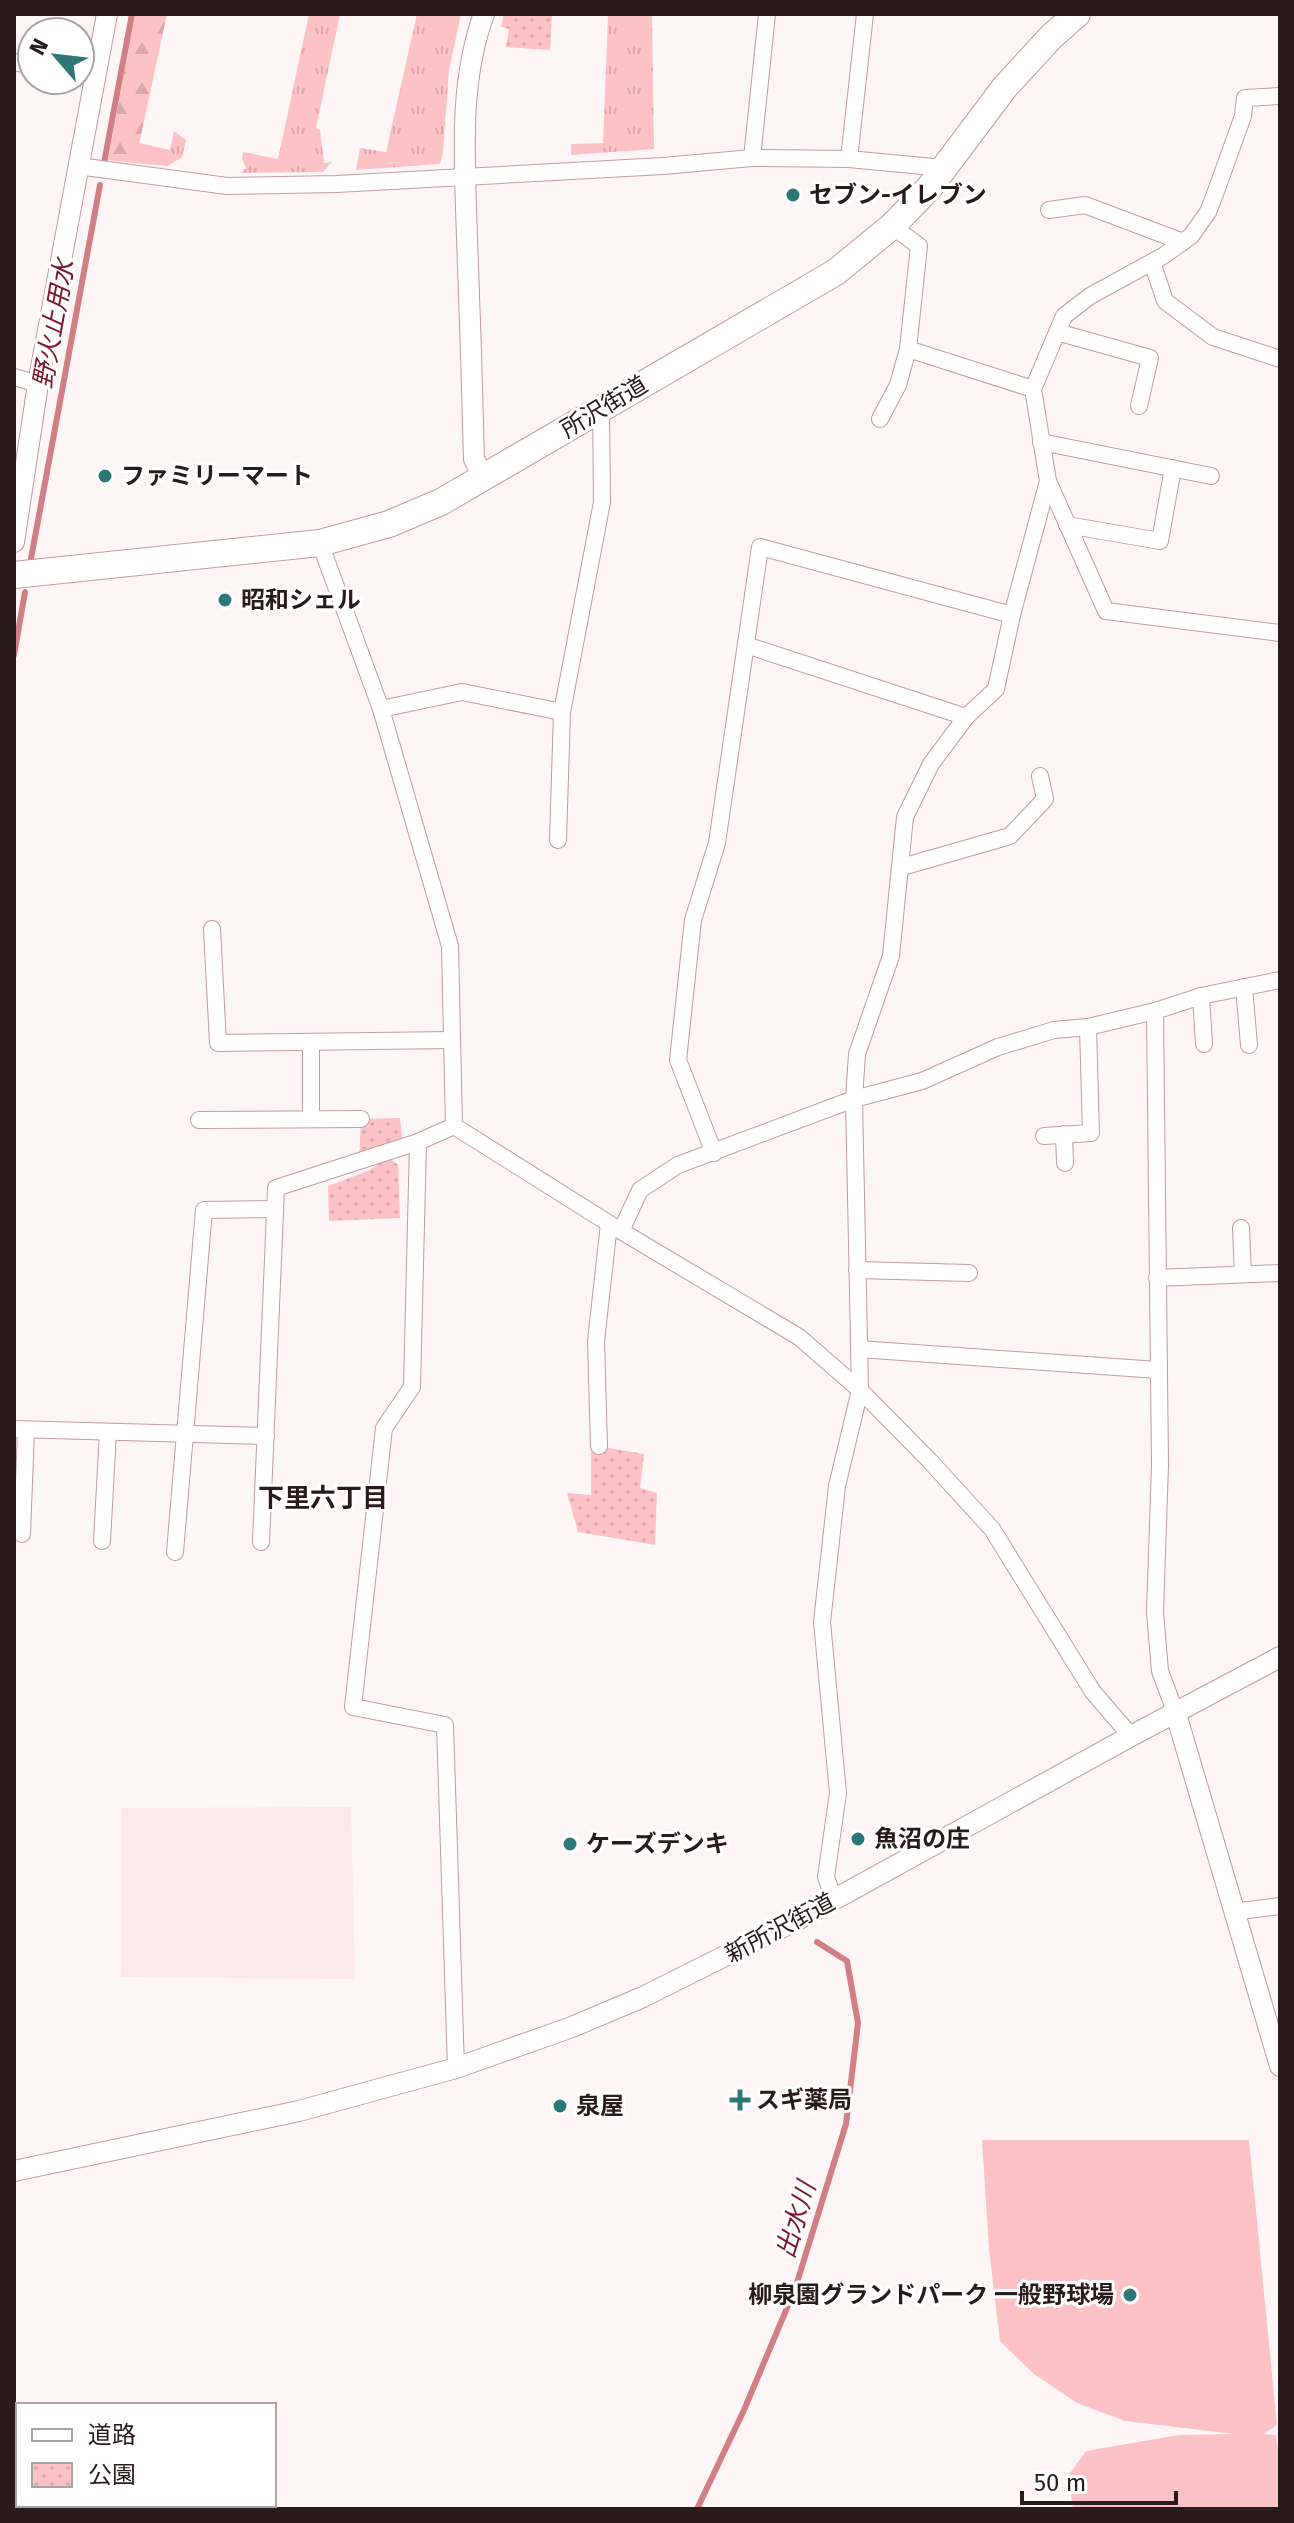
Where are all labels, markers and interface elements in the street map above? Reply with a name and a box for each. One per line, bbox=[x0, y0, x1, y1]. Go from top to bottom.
north arrow bbox=[16, 16, 96, 96]
text: N bbox=[23, 34, 54, 60]
place label: セブン-イレブン bbox=[809, 181, 987, 209]
marker: セブン-イレブン bbox=[784, 186, 802, 204]
water label: 野火止用水 bbox=[27, 254, 81, 391]
street label: 所沢街道 bbox=[556, 370, 652, 444]
place label: ファミリーマート bbox=[121, 462, 313, 490]
marker: ファミリーマート bbox=[96, 467, 114, 485]
place label: 昭和シェル bbox=[241, 586, 361, 614]
marker: 昭和シェル bbox=[216, 591, 234, 609]
district label: 下里六丁目 bbox=[258, 1483, 388, 1514]
place label: 魚沼の庄 bbox=[874, 1825, 970, 1853]
place label: ケーズデンキ bbox=[586, 1830, 729, 1858]
marker: 魚沼の庄 bbox=[849, 1830, 867, 1848]
marker: ケーズデンキ bbox=[561, 1835, 579, 1853]
street label: 新所沢街道 bbox=[720, 1887, 840, 1969]
place label: スギ薬局 bbox=[756, 2086, 852, 2114]
marker: スギ薬局 bbox=[731, 2091, 749, 2109]
place label: 泉屋 bbox=[576, 2092, 624, 2120]
marker: 泉屋 bbox=[551, 2097, 569, 2115]
water label: 出水川 bbox=[770, 2175, 823, 2262]
place label: 柳泉園グランドパーク 一般野球場 bbox=[748, 2281, 1114, 2309]
marker: 柳泉園グランドパーク 一般野球場 bbox=[1121, 2286, 1139, 2304]
legend bbox=[16, 2403, 276, 2507]
text: 道路 bbox=[88, 2421, 136, 2449]
scale bar bbox=[1022, 2455, 1176, 2505]
text: 公園 bbox=[88, 2461, 136, 2489]
text: 50 m bbox=[1034, 2469, 1086, 2497]

